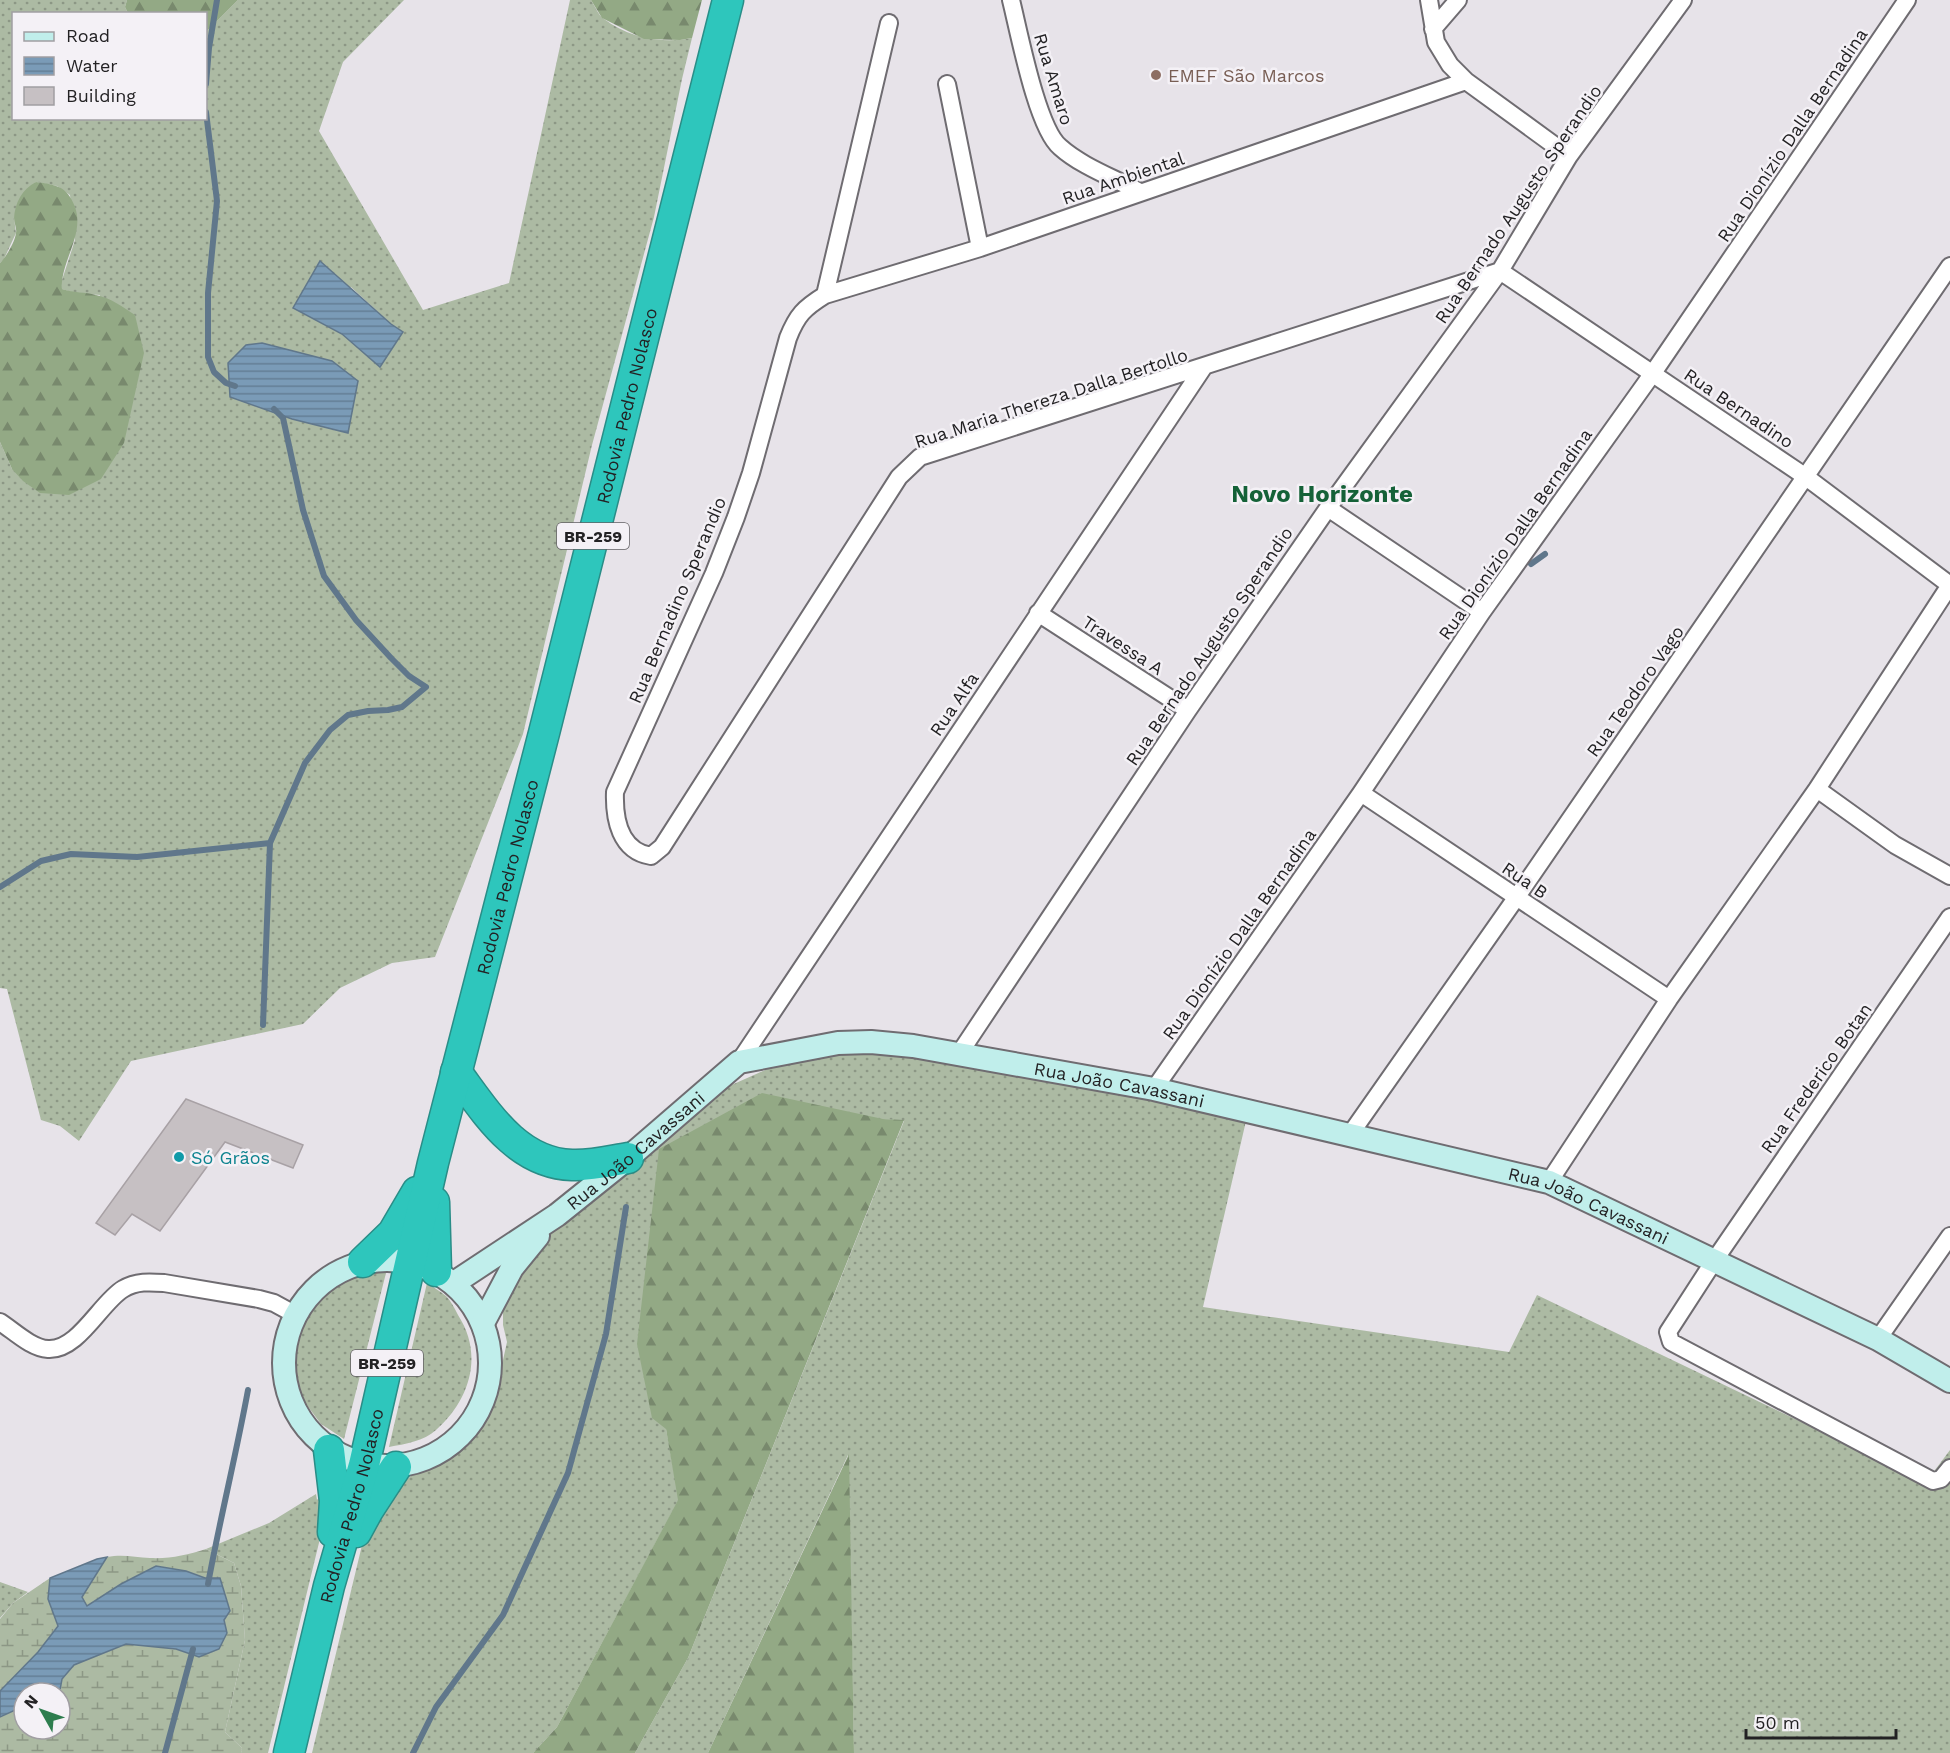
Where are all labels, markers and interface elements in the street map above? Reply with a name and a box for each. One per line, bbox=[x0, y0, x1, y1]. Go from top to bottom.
legend bbox=[12, 12, 207, 120]
street label: Rua Dionízio Dalla Bernadina bbox=[1713, 24, 1871, 246]
text: Road bbox=[66, 25, 110, 46]
street label: Rua Amaro bbox=[1030, 30, 1078, 128]
text: Water bbox=[66, 55, 118, 76]
place label: EMEF São Marcos bbox=[1168, 65, 1324, 86]
marker: EMEF São Marcos bbox=[1149, 68, 1163, 82]
street label: Rua Bernado Augusto Sperandio bbox=[1430, 81, 1606, 327]
text: Building bbox=[66, 85, 136, 106]
street label: Rua Ambiental bbox=[1059, 147, 1187, 209]
street label: Rodovia Pedro Nolasco bbox=[591, 306, 661, 506]
street label: Rua Maria Thereza Dalla Bertollo bbox=[912, 344, 1190, 452]
street label: Rua Bernadino bbox=[1680, 364, 1798, 452]
street label: Rua Dionízio Dalla Bernadina bbox=[1434, 424, 1596, 644]
district label: Novo Horizonte bbox=[1231, 480, 1413, 508]
street label: Rua Bernadino Sperandio bbox=[624, 494, 730, 706]
road number: BR-259 bbox=[557, 523, 629, 549]
street label: Rua Bernado Augusto Sperandio bbox=[1121, 523, 1297, 769]
street label: Travessa A bbox=[1079, 611, 1168, 679]
street label: Rua Teodoro Vago bbox=[1582, 621, 1688, 761]
street label: Rua Alfa bbox=[925, 668, 983, 740]
street label: Rodovia Pedro Nolasco bbox=[472, 777, 542, 977]
street label: Rua Dionízio Dalla Bernadina bbox=[1158, 824, 1320, 1044]
street label: Rua B bbox=[1498, 857, 1552, 903]
street label: Rua Frederico Botan bbox=[1756, 999, 1876, 1157]
street label: Rua João Cavassani bbox=[1032, 1057, 1207, 1111]
street label: Rua João Cavassani bbox=[562, 1087, 708, 1214]
place label: Só Grãos bbox=[191, 1147, 270, 1168]
marker: Só Grãos bbox=[172, 1150, 186, 1164]
street label: Rua João Cavassani bbox=[1506, 1162, 1672, 1248]
road number: BR-259 bbox=[351, 1350, 423, 1376]
street label: Rodovia Pedro Nolasco bbox=[315, 1406, 387, 1605]
north arrow bbox=[12, 1681, 72, 1741]
text: N bbox=[20, 1691, 42, 1712]
scale bar bbox=[1746, 1702, 1896, 1740]
text: 50 m bbox=[1755, 1712, 1800, 1733]

